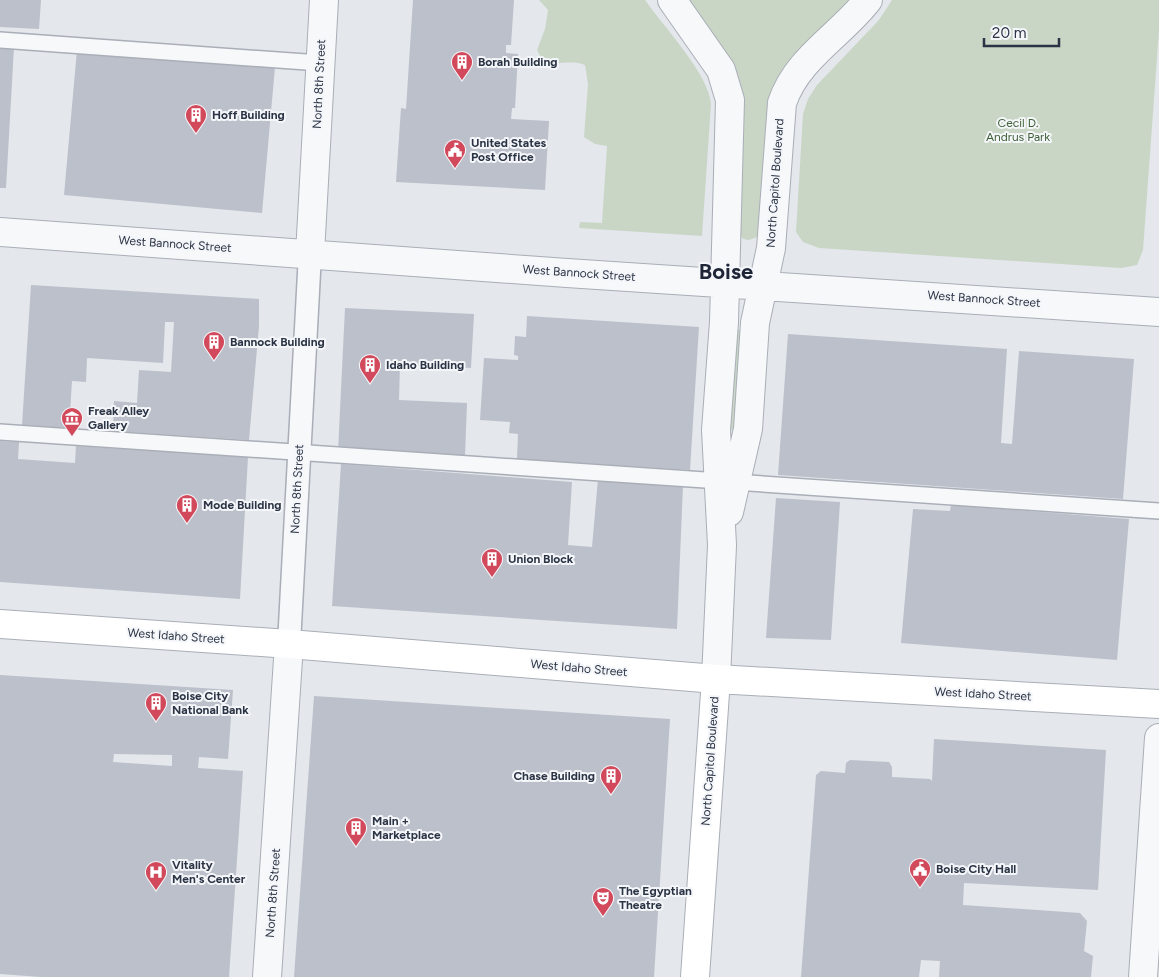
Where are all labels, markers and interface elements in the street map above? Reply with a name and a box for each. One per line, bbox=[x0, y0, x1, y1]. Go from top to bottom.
scale bar bbox=[984, 15, 1059, 47]
text: 20 m bbox=[992, 24, 1026, 42]
street label: North 8th Street bbox=[310, 38, 328, 129]
building icon: Borah Building bbox=[450, 50, 474, 81]
place label: Borah Building bbox=[478, 55, 558, 69]
building icon: Hoff Building bbox=[184, 103, 208, 134]
place label: Hoff Building bbox=[212, 108, 285, 122]
park label: Cecil D. Andrus Park bbox=[986, 116, 1050, 144]
street label: North Capitol Boulevard bbox=[763, 118, 787, 248]
place label: United States Post Office bbox=[471, 136, 547, 164]
public building icon: United States Post Office bbox=[443, 138, 467, 169]
street label: West Bannock Street bbox=[118, 233, 232, 255]
district label: Boise bbox=[699, 258, 753, 285]
street label: West Bannock Street bbox=[522, 262, 636, 284]
street label: West Bannock Street bbox=[927, 288, 1041, 310]
building icon: Bannock Building bbox=[202, 330, 226, 361]
place label: Bannock Building bbox=[230, 335, 325, 349]
building icon: Idaho Building bbox=[358, 353, 382, 384]
place label: Idaho Building bbox=[386, 358, 464, 372]
place label: Freak Alley Gallery bbox=[88, 404, 149, 432]
museum icon: Freak Alley Gallery bbox=[60, 406, 84, 437]
street label: North 8th Street bbox=[288, 443, 306, 534]
building icon: Mode Building bbox=[175, 493, 199, 524]
place label: Mode Building bbox=[203, 498, 281, 512]
building icon: Union Block bbox=[480, 547, 504, 578]
place label: Union Block bbox=[508, 552, 574, 566]
street label: West Idaho Street bbox=[127, 626, 225, 646]
street label: West Idaho Street bbox=[530, 657, 629, 679]
street label: West Idaho Street bbox=[934, 684, 1032, 704]
place label: Boise City National Bank bbox=[172, 689, 249, 717]
building icon: Boise City National Bank bbox=[144, 691, 168, 722]
street label: North Capitol Boulevard bbox=[698, 696, 722, 826]
building icon: Chase Building bbox=[599, 764, 623, 795]
place label: Chase Building bbox=[513, 769, 595, 783]
place label: Main + Marketplace bbox=[372, 814, 441, 842]
building icon: Main + Marketplace bbox=[344, 816, 368, 847]
street label: North 8th Street bbox=[263, 847, 283, 938]
public building icon: Boise City Hall bbox=[908, 857, 932, 888]
place label: Vitality Men's Center bbox=[172, 858, 246, 886]
hospital icon: Vitality Men's Center bbox=[144, 860, 168, 891]
place label: Boise City Hall bbox=[936, 862, 1016, 876]
place label: The Egyptian Theatre bbox=[619, 884, 692, 912]
theatre icon: The Egyptian Theatre bbox=[591, 886, 615, 917]

